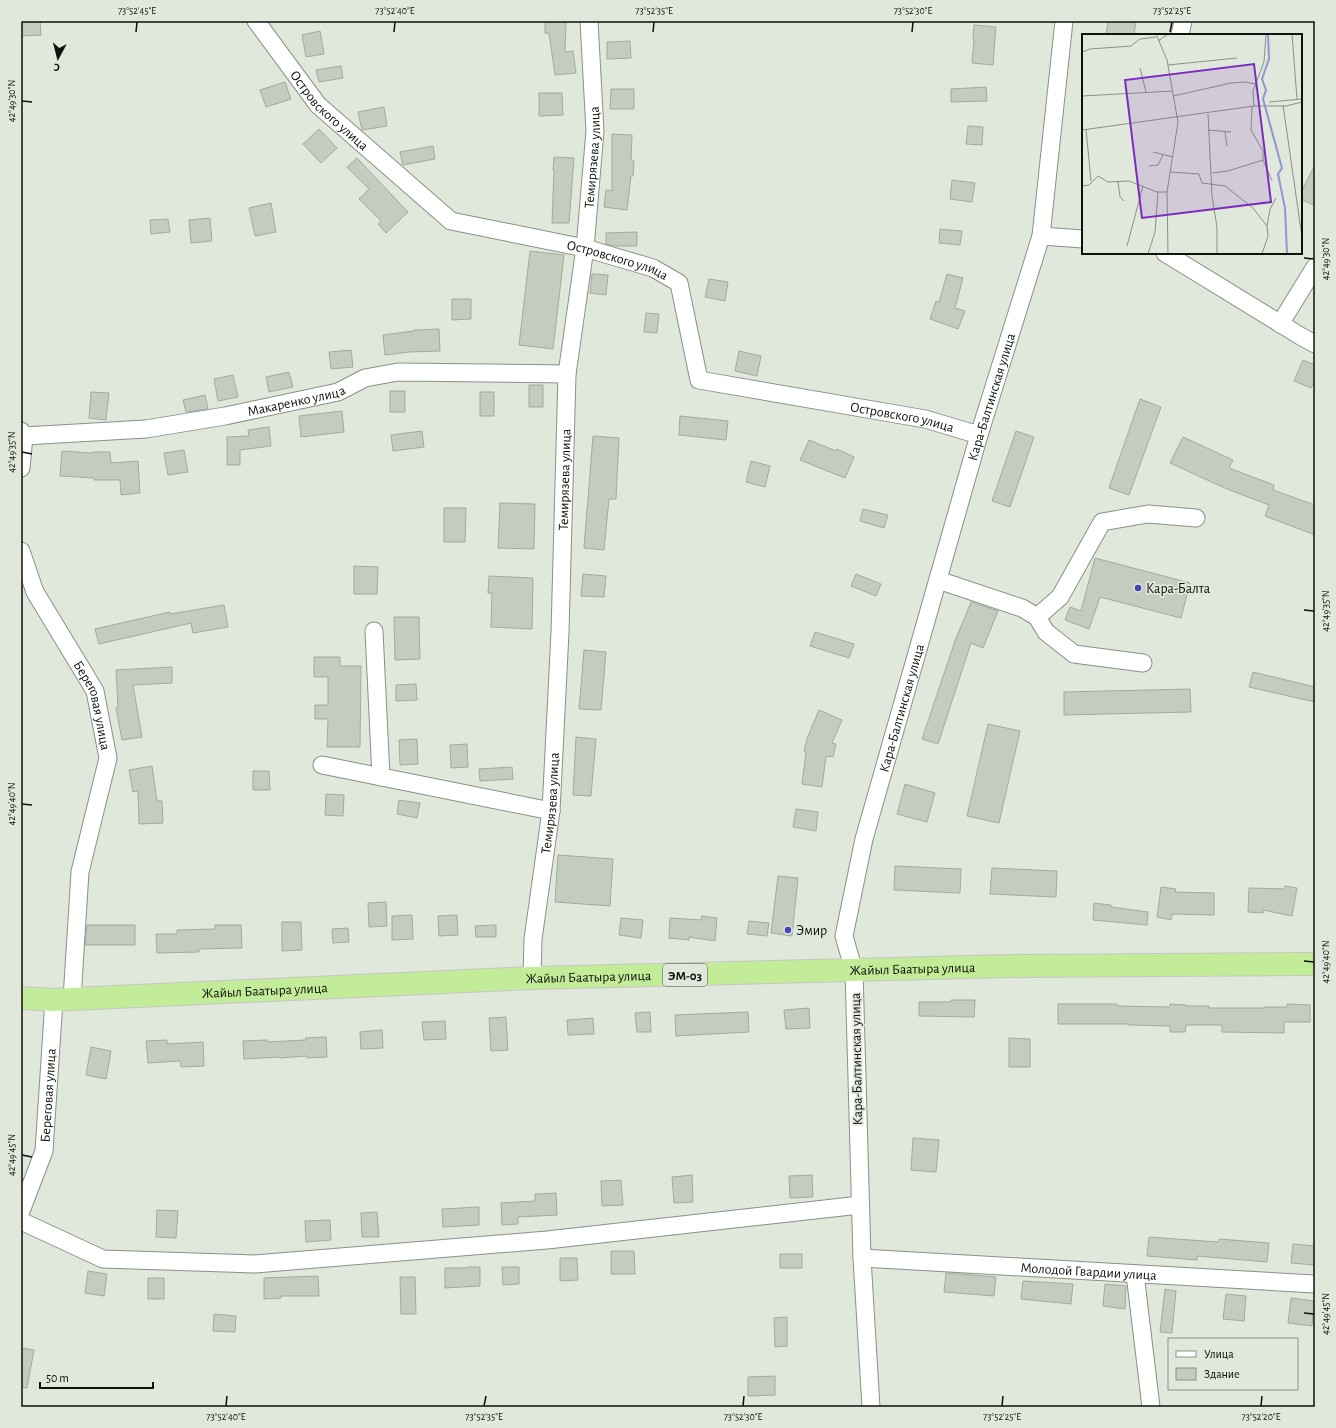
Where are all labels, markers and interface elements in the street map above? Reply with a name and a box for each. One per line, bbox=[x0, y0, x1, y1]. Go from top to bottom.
text: 73°52'45"E bbox=[118, 6, 156, 16]
text: 73°52'40"E bbox=[375, 6, 415, 16]
text: 73°52'35"E bbox=[635, 6, 673, 16]
text: 73°52'30"E bbox=[894, 6, 932, 16]
text: 73°52'25"E bbox=[1153, 6, 1191, 16]
inset map bbox=[1082, 34, 1302, 254]
north arrow bbox=[38, 38, 78, 78]
text: С bbox=[53, 62, 61, 73]
street label: Островского улица bbox=[287, 68, 371, 154]
text: 42°49'30"N bbox=[7, 80, 17, 122]
street label: Темирязева улица bbox=[582, 105, 603, 209]
street label: Островского улица bbox=[565, 238, 671, 283]
text: 42°49'30"N bbox=[1321, 238, 1331, 280]
street label: Кара-Балтинская улица bbox=[966, 331, 1018, 462]
street label: Макаренко улица bbox=[246, 383, 349, 419]
street label: Островского улица bbox=[849, 400, 956, 435]
street label: Темирязева улица bbox=[557, 428, 574, 531]
text: 42°49'35"N bbox=[7, 431, 17, 473]
place label: Кара-Балта bbox=[1146, 582, 1211, 596]
marker: Кара-Балта bbox=[1133, 583, 1143, 593]
text: 42°49'35"N bbox=[1321, 590, 1331, 632]
street label: Кара-Балтинская улица bbox=[877, 642, 927, 774]
street label: Береговая улица bbox=[70, 659, 112, 752]
street label: Темирязева улица bbox=[539, 752, 562, 855]
text: 42°49'40"N bbox=[7, 782, 17, 826]
place label: Эмир bbox=[796, 924, 827, 938]
marker: Эмир bbox=[783, 925, 793, 935]
text: 42°49'40"N bbox=[1321, 940, 1331, 984]
street label: Жайыл Баатыра улица bbox=[849, 961, 976, 978]
road number: ЭМ-03 bbox=[663, 964, 707, 986]
street label: Жайыл Баатыра улица bbox=[525, 969, 652, 986]
street label: Жайыл Баатыра улица bbox=[201, 981, 329, 1001]
street label: Кара-Балтинская улица bbox=[849, 992, 865, 1125]
street label: Береговая улица bbox=[39, 1047, 59, 1143]
text: 42°49'45"N bbox=[7, 1134, 17, 1176]
street label: Молодой Гвардии улица bbox=[1020, 1261, 1158, 1283]
text: 42°49'45"N bbox=[1321, 1293, 1331, 1335]
legend bbox=[1168, 1338, 1298, 1390]
text: Улица bbox=[1204, 1348, 1234, 1360]
scale bar bbox=[40, 1364, 153, 1390]
text: Здание bbox=[1204, 1368, 1240, 1380]
text: 50 m bbox=[46, 1372, 69, 1384]
text: 73°52'40"E bbox=[206, 1412, 246, 1422]
text: 73°52'35"E bbox=[465, 1412, 503, 1422]
text: 73°52'30"E bbox=[724, 1412, 762, 1422]
text: 73°52'25"E bbox=[983, 1412, 1021, 1422]
text: 73°52'20"E bbox=[1241, 1412, 1281, 1422]

